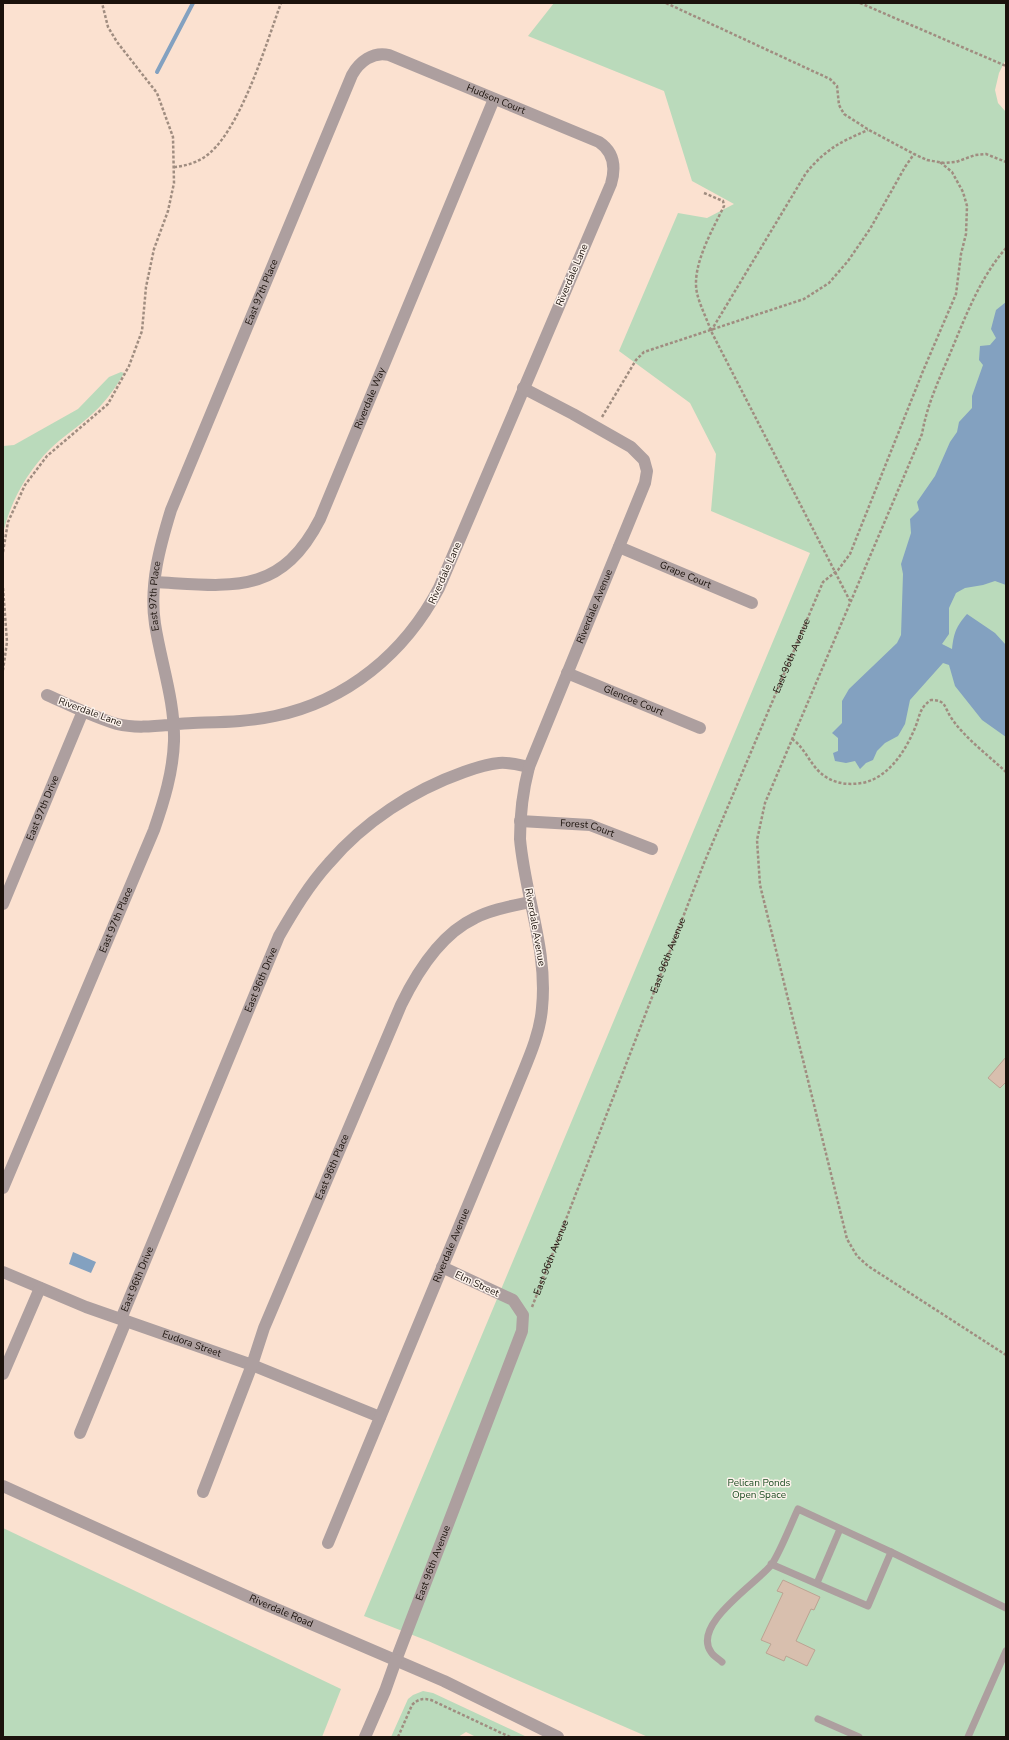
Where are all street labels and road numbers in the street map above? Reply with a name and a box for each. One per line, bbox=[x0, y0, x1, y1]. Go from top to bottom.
street label: Hudson Court bbox=[464, 81, 528, 118]
street label: Riverdale Lane bbox=[553, 242, 591, 308]
street label: East 97th Place bbox=[242, 257, 282, 327]
street label: Riverdale Way bbox=[351, 364, 389, 431]
street label: Riverdale Lane bbox=[425, 540, 465, 606]
street label: Grape Court bbox=[657, 558, 714, 592]
street label: East 97th Place bbox=[146, 560, 164, 632]
street label: Riverdale Avenue bbox=[573, 567, 616, 646]
street label: East 96th Avenue bbox=[770, 616, 814, 695]
street label: Glencoe Court bbox=[601, 682, 666, 719]
street label: Riverdale Lane bbox=[56, 694, 124, 730]
street label: East 97th Drive bbox=[23, 773, 63, 843]
street label: Forest Court bbox=[560, 816, 617, 841]
street label: East 97th Place bbox=[96, 885, 136, 955]
street label: Riverdale Avenue bbox=[521, 887, 549, 967]
street label: East 96th Avenue bbox=[647, 916, 689, 995]
street label: East 96th Drive bbox=[241, 945, 281, 1014]
street label: East 96th Place bbox=[312, 1132, 352, 1202]
street label: Riverdale Avenue bbox=[430, 1206, 473, 1285]
street label: East 96th Avenue bbox=[530, 1218, 572, 1297]
street label: East 96th Drive bbox=[118, 1244, 157, 1314]
street label: Elm Street bbox=[453, 1268, 502, 1301]
street label: Eudora Street bbox=[160, 1327, 224, 1361]
street label: East 96th Avenue bbox=[412, 1523, 454, 1603]
street label: Riverdale Road bbox=[247, 1591, 315, 1631]

